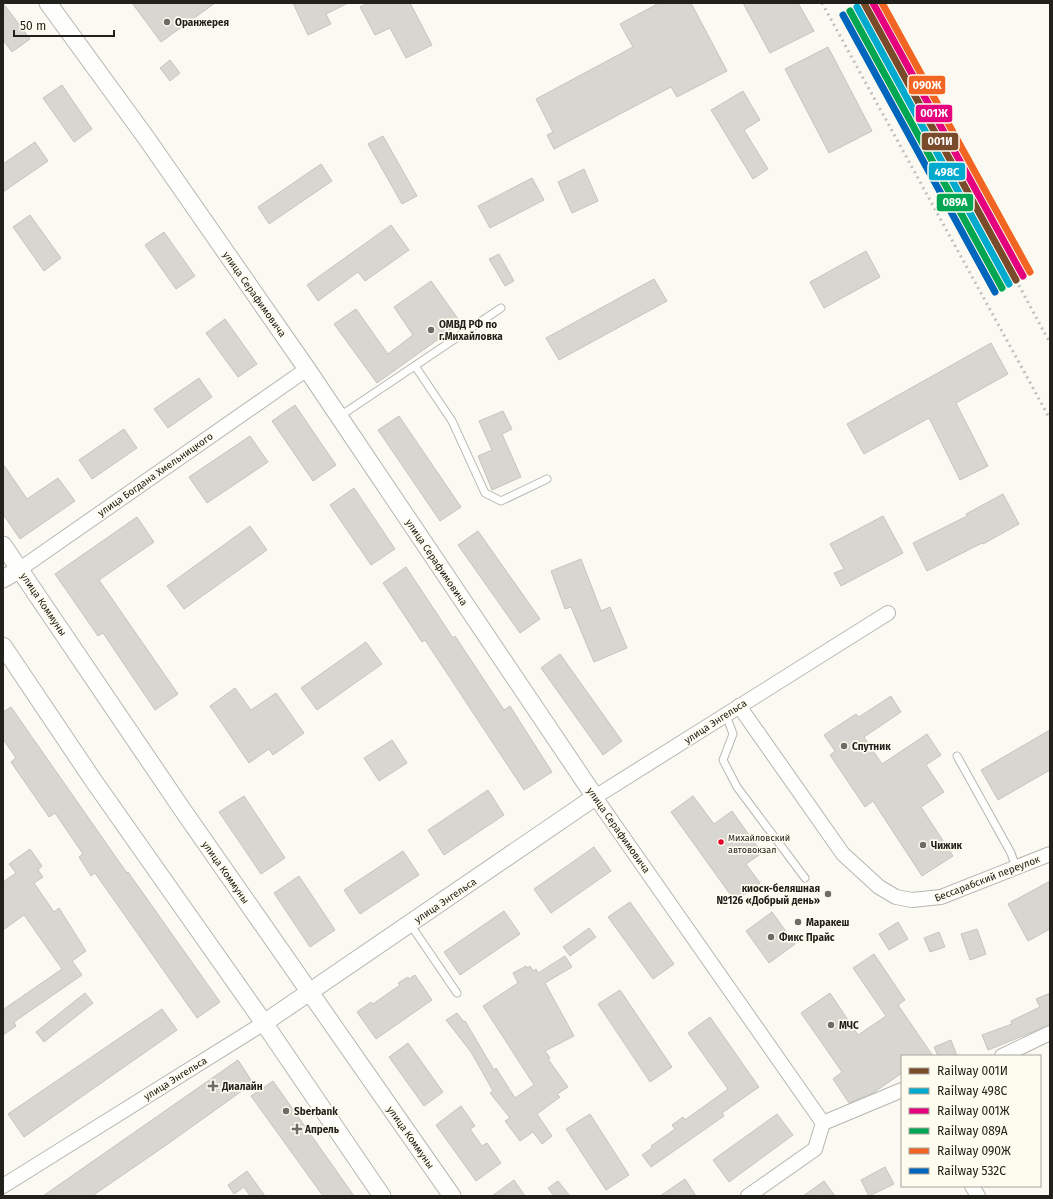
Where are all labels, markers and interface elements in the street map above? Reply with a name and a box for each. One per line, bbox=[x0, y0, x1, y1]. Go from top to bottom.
scale bar bbox=[14, 12, 114, 38]
marker: Оранжерея bbox=[162, 17, 172, 27]
place label: Оранжерея bbox=[175, 17, 229, 29]
text: 50 m bbox=[20, 19, 46, 33]
line badge: 090Ж bbox=[908, 75, 946, 95]
text: 090Ж bbox=[913, 79, 942, 92]
line badge: 001Ж bbox=[915, 104, 953, 123]
text: 001Ж bbox=[920, 107, 949, 120]
line badge: 001И bbox=[921, 132, 959, 151]
text: 001И bbox=[927, 135, 953, 148]
line badge: 498С bbox=[928, 162, 966, 181]
text: 498С bbox=[935, 166, 960, 179]
line badge: 089А bbox=[936, 193, 974, 212]
text: 089А bbox=[942, 196, 968, 209]
street label: улица Серафимовича bbox=[220, 249, 288, 340]
place label: ОМВД РФ по г.Михайловка bbox=[439, 319, 503, 343]
marker: ОМВД РФ по г.Михайловка bbox=[426, 325, 436, 335]
street label: улица Богдана Хмельницкого bbox=[96, 430, 216, 519]
street label: улица Серафимовича bbox=[403, 517, 470, 608]
street label: улица Коммуны bbox=[18, 571, 69, 638]
street label: улица Энгельса bbox=[682, 697, 749, 747]
marker: Спутник bbox=[839, 741, 849, 751]
place label: Спутник bbox=[852, 741, 891, 753]
street label: улица Серафимовича bbox=[584, 785, 652, 876]
place label: Михайловский автовокзал bbox=[728, 833, 790, 855]
marker: Михайловский автовокзал bbox=[716, 837, 726, 847]
street label: улица Коммуны bbox=[199, 839, 251, 906]
marker: Чижик bbox=[918, 840, 928, 850]
place label: Чижик bbox=[931, 840, 963, 852]
street label: Бессарабский переулок bbox=[933, 853, 1043, 905]
street label: улица Энгельса bbox=[412, 876, 479, 926]
place label: киоск-беляшная №126 «Добрый день» bbox=[716, 883, 820, 907]
marker: киоск-беляшная №126 «Добрый день» bbox=[823, 889, 833, 899]
marker: Маракеш bbox=[793, 917, 803, 927]
place label: Маракеш bbox=[806, 917, 850, 929]
marker: Фикс Прайс bbox=[766, 932, 776, 942]
place label: Фикс Прайс bbox=[779, 932, 835, 944]
marker: МЧС bbox=[826, 1020, 836, 1030]
place label: МЧС bbox=[839, 1020, 859, 1032]
street label: улица Энгельса bbox=[142, 1055, 209, 1103]
legend bbox=[901, 1055, 1041, 1187]
text: Railway 001И bbox=[937, 1064, 1008, 1078]
marker: Диалайн bbox=[207, 1080, 219, 1092]
place label: Диалайн bbox=[221, 1081, 263, 1093]
text: Railway 498С bbox=[937, 1084, 1008, 1098]
street label: улица Коммуны bbox=[384, 1104, 436, 1171]
text: Railway 001Ж bbox=[937, 1104, 1010, 1118]
marker: Sberbank bbox=[281, 1106, 291, 1116]
place label: Sberbank bbox=[294, 1106, 338, 1118]
marker: Апрель bbox=[292, 1124, 302, 1134]
place label: Апрель bbox=[304, 1124, 340, 1136]
text: Railway 089А bbox=[937, 1124, 1008, 1138]
text: Railway 090Ж bbox=[937, 1144, 1011, 1158]
text: Railway 532С bbox=[937, 1164, 1006, 1178]

